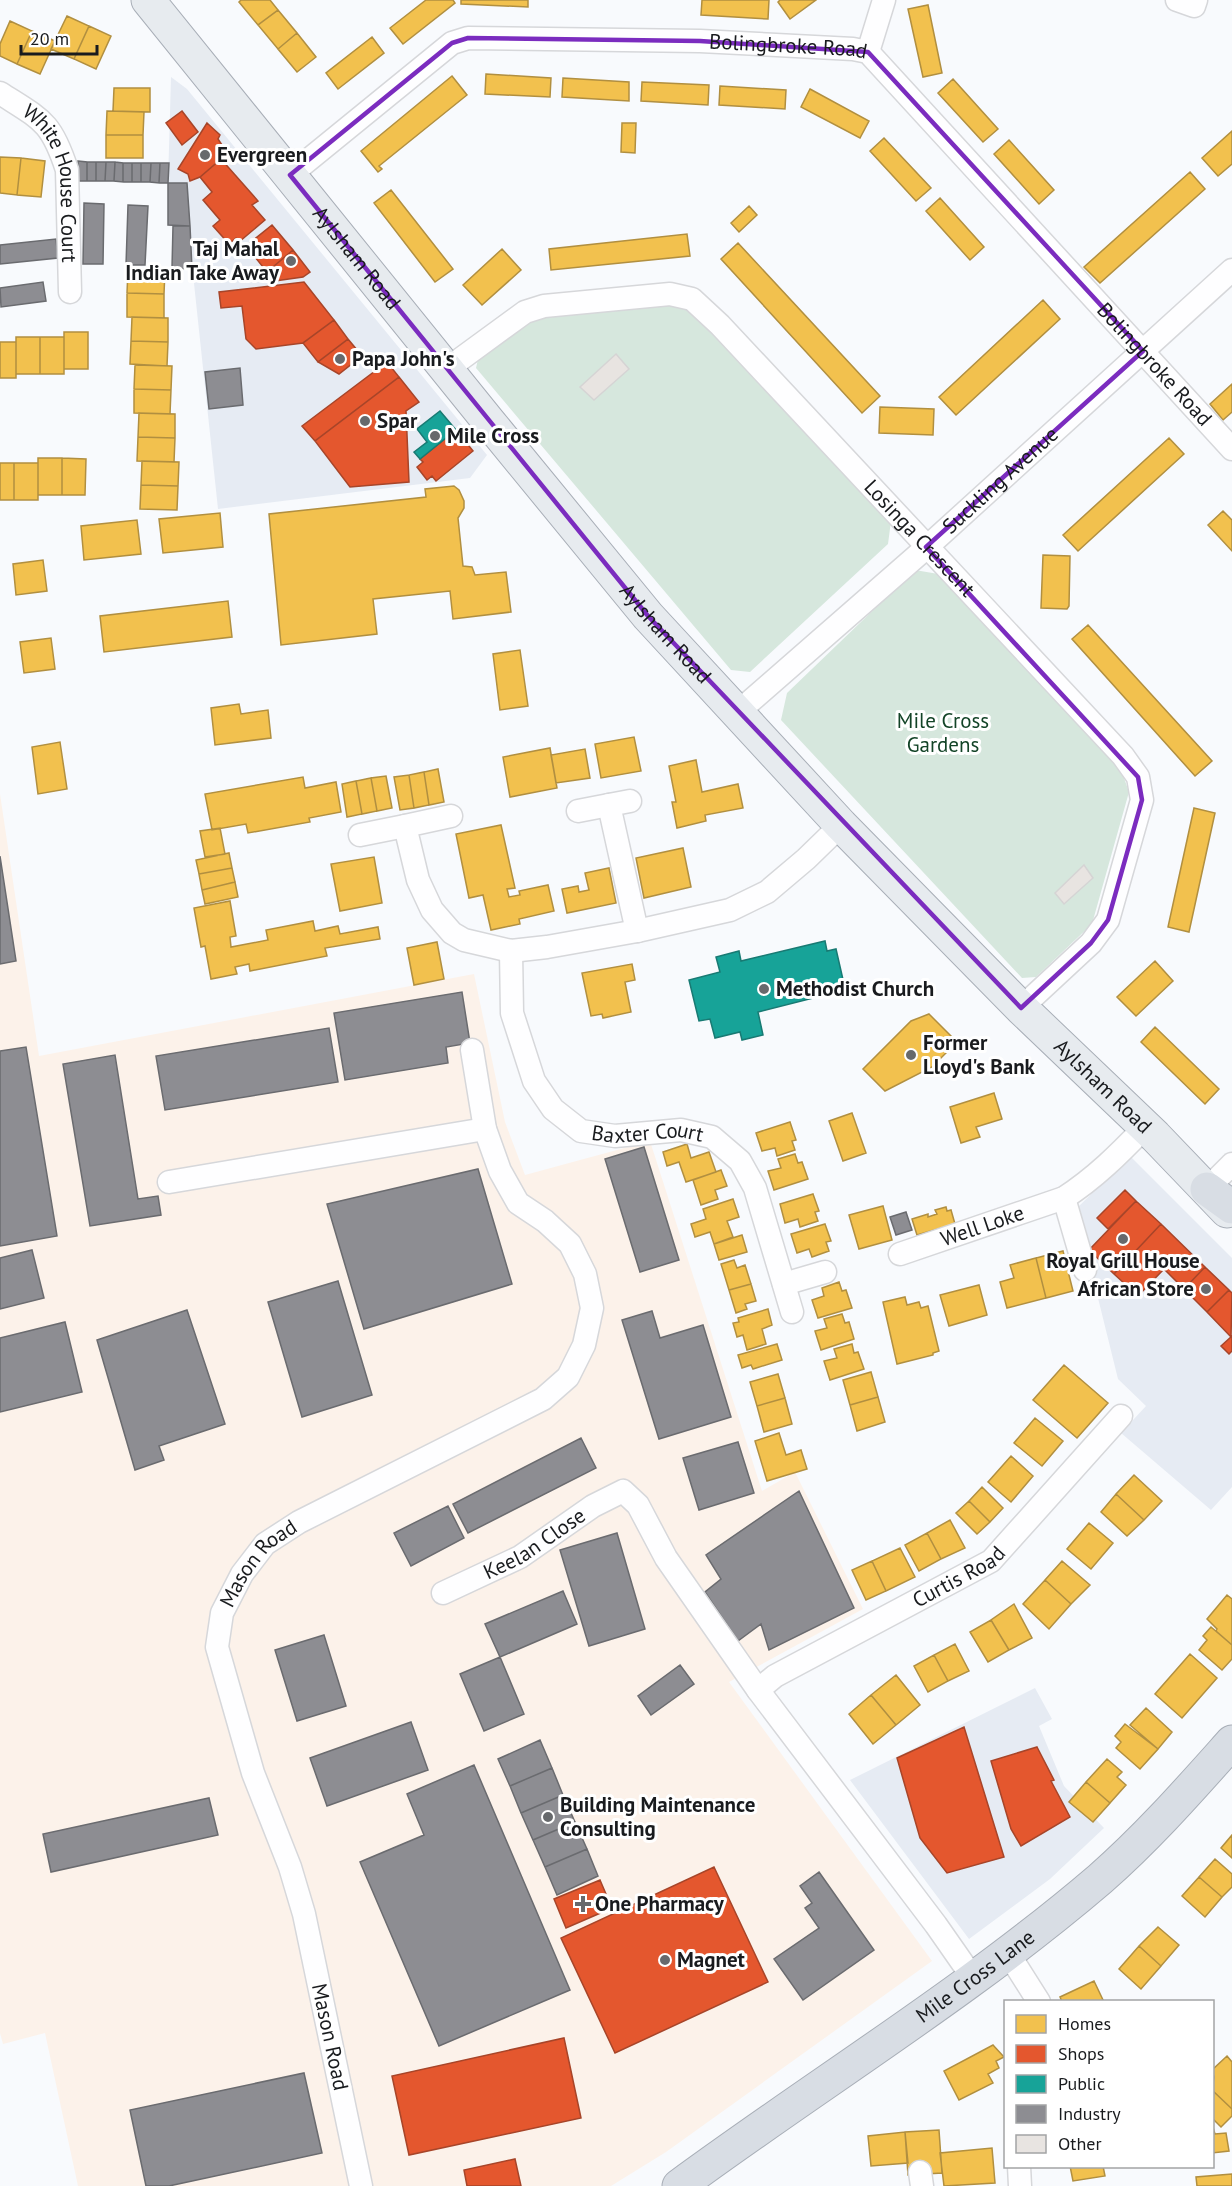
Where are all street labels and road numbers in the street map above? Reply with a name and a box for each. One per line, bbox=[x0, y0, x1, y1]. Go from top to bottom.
street label: Bolingbroke Road bbox=[708, 27, 870, 65]
street label: White House Court bbox=[18, 98, 83, 263]
street label: Aylsham Road bbox=[307, 201, 407, 315]
street label: Bolingbroke Road bbox=[1091, 296, 1218, 432]
street label: Suckling Avenue bbox=[936, 421, 1064, 539]
street label: Losinga Crescent bbox=[859, 474, 981, 602]
street label: Aylsham Road bbox=[614, 578, 718, 689]
street label: Aylsham Road bbox=[1049, 1033, 1158, 1139]
street label: Baxter Court bbox=[590, 1116, 706, 1149]
street label: Well Loke bbox=[937, 1199, 1027, 1252]
street label: Keelan Close bbox=[479, 1502, 590, 1585]
street label: Mason Road bbox=[213, 1513, 302, 1612]
street label: Curtis Road bbox=[908, 1540, 1011, 1613]
street label: Mile Cross Lane bbox=[910, 1923, 1040, 2029]
street label: Mason Road bbox=[306, 1981, 355, 2093]

